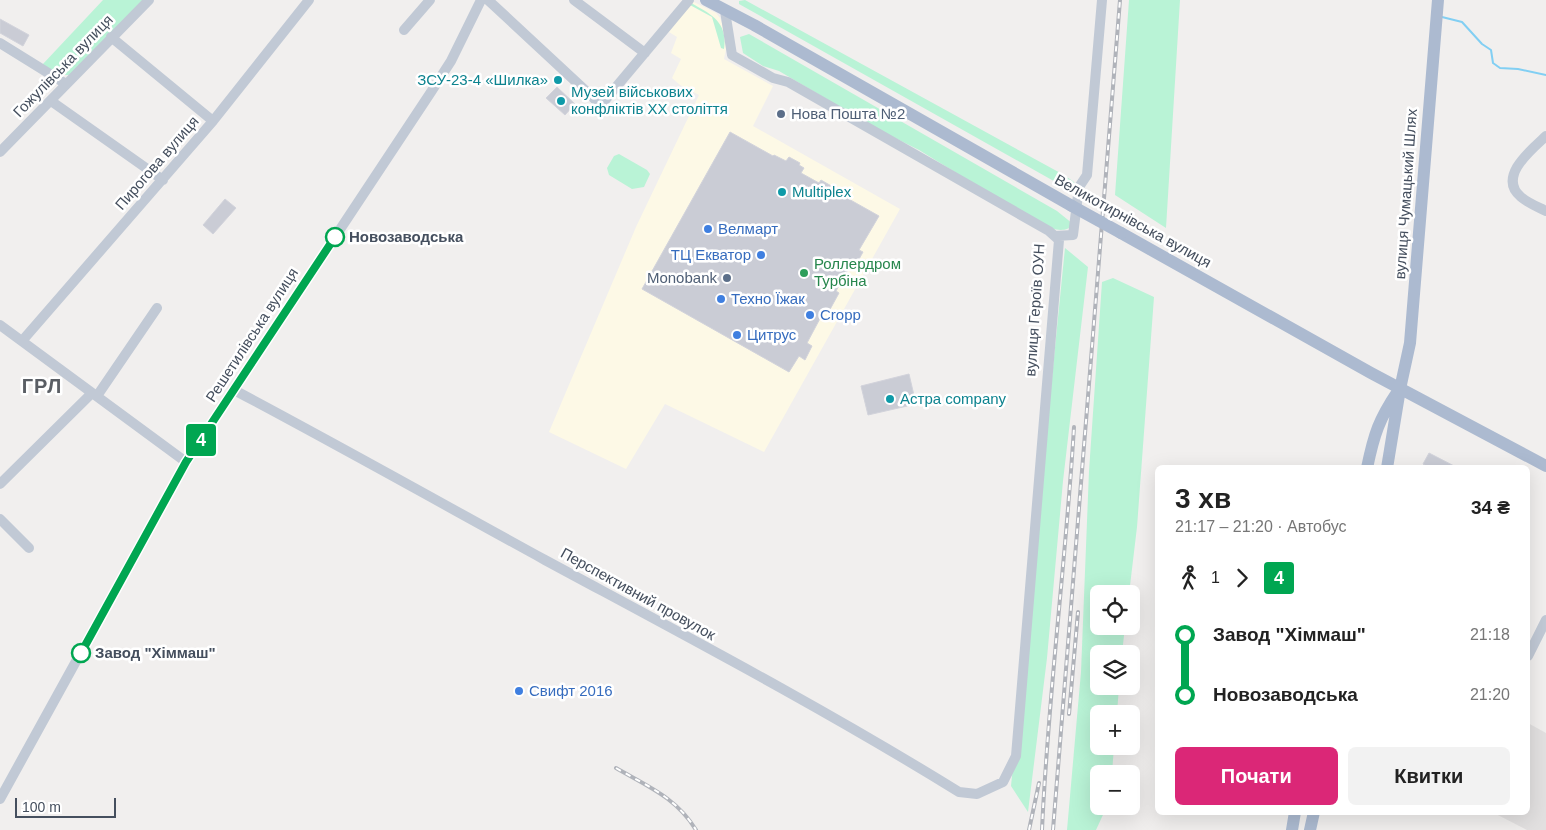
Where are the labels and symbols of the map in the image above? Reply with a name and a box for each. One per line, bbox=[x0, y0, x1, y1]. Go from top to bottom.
street label: Гожулівська вулиця bbox=[9, 11, 116, 120]
place label: ЗСУ-23-4 «Шилка» bbox=[417, 71, 548, 88]
marker: ЗСУ-23-4 «Шилка» bbox=[552, 74, 564, 86]
place label: Музей військових конфліктів ХХ століття bbox=[571, 83, 728, 117]
marker: Музей військових конфліктів ХХ століття bbox=[555, 95, 567, 107]
place label: Нова Пошта №2 bbox=[791, 105, 905, 122]
marker: Нова Пошта №2 bbox=[775, 108, 787, 120]
street label: вулиця Чумацький Шлях bbox=[1391, 108, 1420, 280]
street label: Пирогова вулиця bbox=[111, 112, 202, 213]
street label: Великотирнівська вулиця bbox=[1052, 170, 1214, 271]
place label: Multiplex bbox=[792, 183, 852, 200]
marker: Multiplex bbox=[776, 186, 788, 198]
place label: Велмарт bbox=[718, 220, 778, 237]
marker: Велмарт bbox=[702, 223, 714, 235]
marker: Новозаводська bbox=[325, 227, 345, 247]
place label: Новозаводська bbox=[349, 228, 464, 245]
street label: вулиця Героїв ОУН bbox=[1021, 243, 1048, 377]
place label: ТЦ Екватор bbox=[671, 246, 751, 263]
marker: ТЦ Екватор bbox=[755, 249, 767, 261]
place label: Роллердром Турбіна bbox=[814, 255, 901, 289]
street label: Решетилівська вулиця bbox=[202, 265, 301, 405]
marker: Роллердром Турбіна bbox=[798, 267, 810, 279]
place label: Monobank bbox=[647, 269, 717, 286]
marker: Monobank bbox=[721, 272, 733, 284]
place label: Техно Їжак bbox=[731, 290, 805, 307]
marker: Техно Їжак bbox=[715, 293, 727, 305]
place label: Cropp bbox=[820, 306, 861, 323]
marker: Cropp bbox=[804, 309, 816, 321]
place label: Цитрус bbox=[747, 326, 797, 343]
marker: Цитрус bbox=[731, 329, 743, 341]
district label: ГРЛ bbox=[22, 375, 62, 397]
place label: Астра company bbox=[900, 390, 1007, 407]
marker: Астра company bbox=[884, 393, 896, 405]
line badge: 4 bbox=[185, 424, 217, 456]
street label: Перспективний провулок bbox=[558, 544, 719, 643]
marker: Завод "Хіммаш" bbox=[71, 643, 91, 663]
place label: Завод "Хіммаш" bbox=[95, 644, 216, 661]
place label: Свифт 2016 bbox=[529, 682, 613, 699]
marker: Свифт 2016 bbox=[513, 685, 525, 697]
scale bar bbox=[15, 795, 116, 818]

